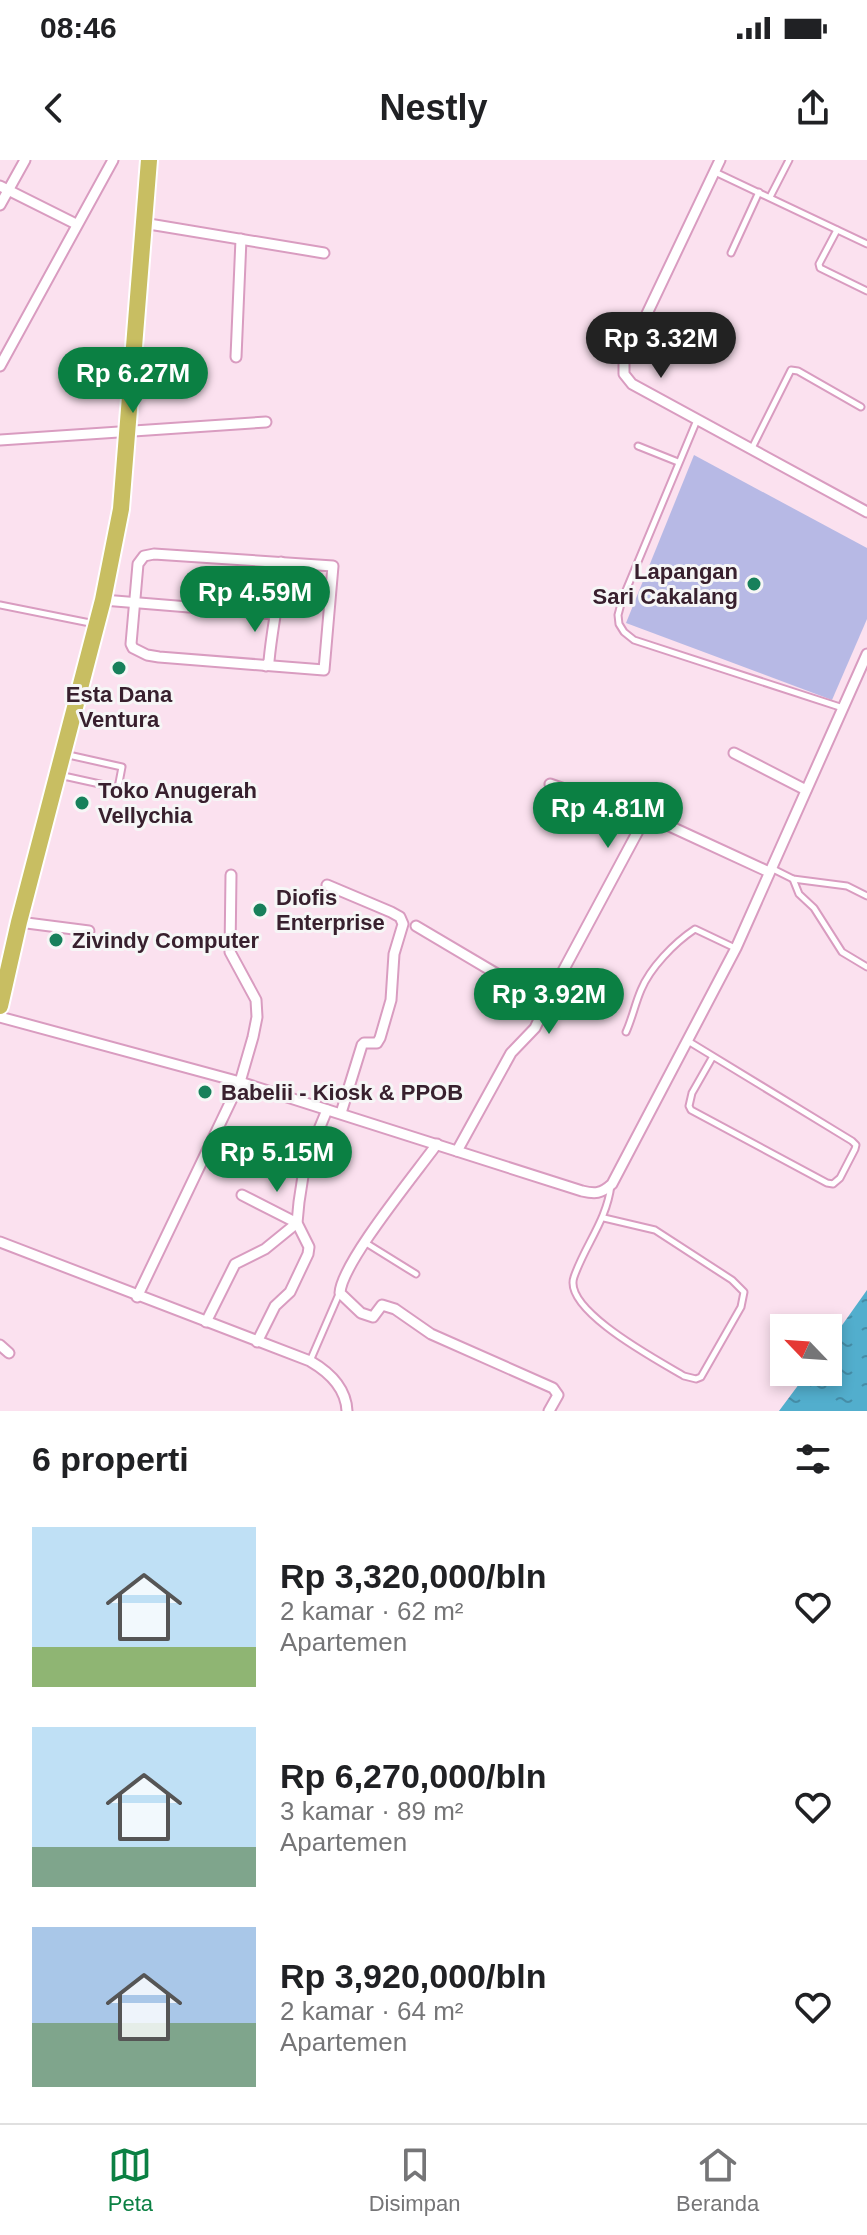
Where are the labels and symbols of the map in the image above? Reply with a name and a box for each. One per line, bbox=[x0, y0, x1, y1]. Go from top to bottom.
pin: Rp 3.32M bbox=[578, 312, 744, 380]
pin: Rp 6.27M bbox=[50, 347, 216, 415]
place label: Lapangan Sari Cakalang bbox=[592, 559, 738, 609]
pin: Rp 4.59M bbox=[172, 566, 338, 634]
marker: Lapangan Sari Cakalang bbox=[745, 575, 763, 593]
marker: Esta Dana Ventura bbox=[110, 659, 128, 677]
place label: Esta Dana Ventura bbox=[66, 682, 173, 732]
place label: Toko Anugerah Vellychia bbox=[98, 778, 257, 828]
pin: Rp 4.81M bbox=[525, 782, 691, 850]
marker: Toko Anugerah Vellychia bbox=[73, 794, 91, 812]
place label: Diofis Enterprise bbox=[276, 885, 385, 935]
marker: Diofis Enterprise bbox=[251, 901, 269, 919]
place label: Zivindy Computer bbox=[72, 928, 259, 953]
marker: Zivindy Computer bbox=[47, 931, 65, 949]
pin: Rp 3.92M bbox=[466, 968, 632, 1036]
place label: Babelii - Kiosk & PPOB bbox=[221, 1080, 463, 1105]
marker: Babelii - Kiosk & PPOB bbox=[196, 1083, 214, 1101]
pin: Rp 5.15M bbox=[194, 1126, 360, 1194]
north arrow bbox=[770, 1314, 842, 1386]

